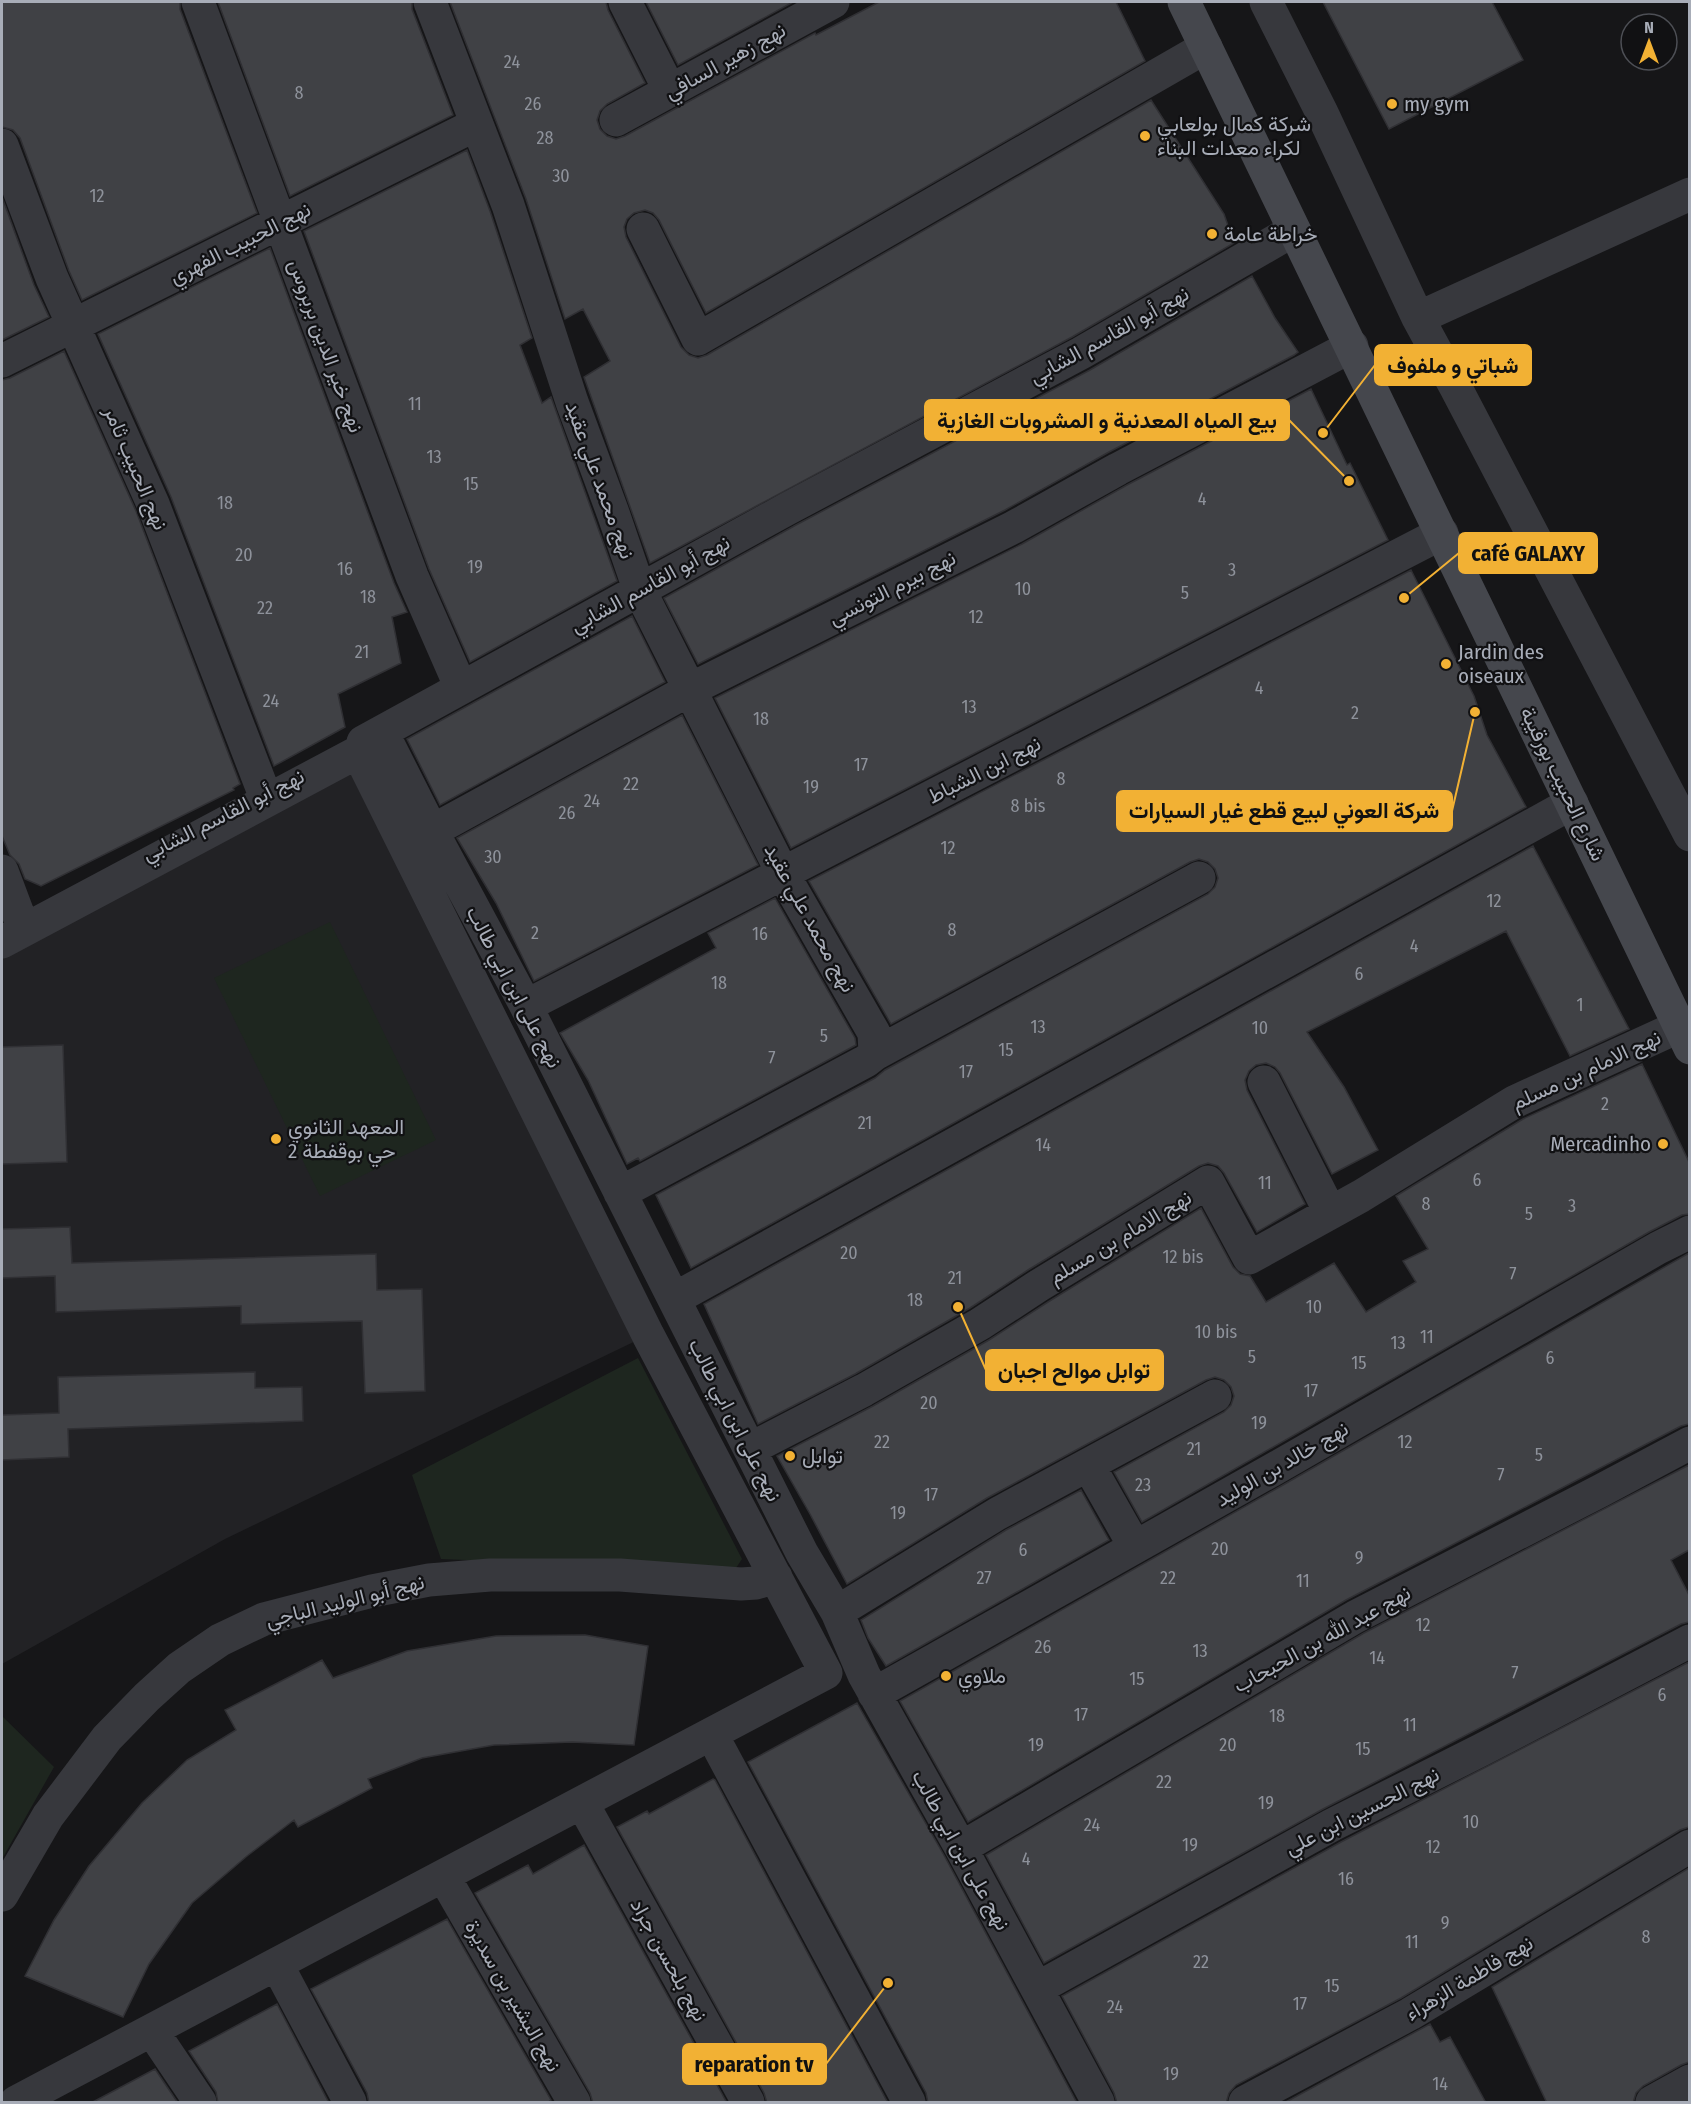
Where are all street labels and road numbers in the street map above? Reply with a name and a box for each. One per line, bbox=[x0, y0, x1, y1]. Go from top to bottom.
street label: نهج زهير السافي bbox=[660, 17, 792, 109]
street label: نهج الحبيب الفهري bbox=[165, 196, 317, 293]
street label: نهج خير الدين بربروس bbox=[282, 256, 369, 437]
street label: نهج أبو القاسم الشابي bbox=[1025, 280, 1195, 393]
street label: نهج محمد علي عقيد bbox=[556, 398, 641, 564]
street label: نهج الحبيب ثامر bbox=[97, 401, 174, 534]
street label: نهج أبو القاسم الشابي bbox=[566, 529, 736, 642]
street label: نهج بيرم التونسي bbox=[824, 545, 962, 635]
street label: شارع الحبيب بورقيبة bbox=[1513, 703, 1612, 866]
street label: نهج ابن الشباط bbox=[923, 730, 1046, 811]
street label: نهج أبو القاسم الشابي bbox=[137, 763, 310, 871]
street label: نهج محمد علي عقيد bbox=[755, 839, 862, 999]
street label: نهج على ابن ابي طالب bbox=[457, 902, 568, 1074]
street label: نهج الامام بن مسلم bbox=[1507, 1024, 1665, 1117]
street label: نهج الامام بن مسلم bbox=[1044, 1184, 1197, 1291]
street label: نهج على ابن ابي طالب bbox=[679, 1334, 787, 1508]
street label: نهج خالد بن الوليد bbox=[1211, 1416, 1353, 1513]
street label: نهج أبو الوليد الباجي bbox=[263, 1569, 428, 1637]
street label: نهج عبد الله بن الحبحاب bbox=[1229, 1580, 1416, 1699]
street label: نهج الحسين ابن علي bbox=[1281, 1761, 1445, 1865]
street label: نهج على ابن ابي طالب bbox=[903, 1765, 1016, 1937]
street label: نهج بلحسن جراد bbox=[624, 1894, 713, 2026]
street label: نهج البشير بن سديرة bbox=[458, 1916, 567, 2077]
street label: نهج فاطمة الزهراء bbox=[1400, 1930, 1538, 2027]

